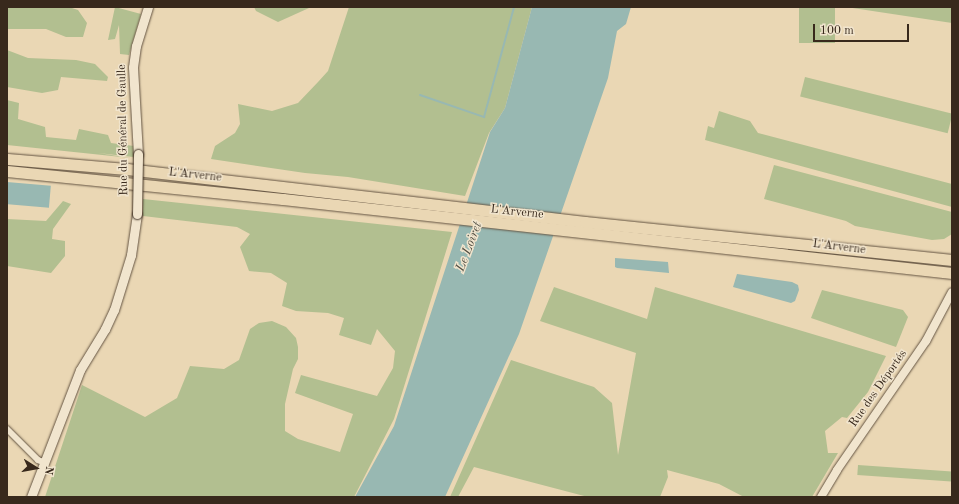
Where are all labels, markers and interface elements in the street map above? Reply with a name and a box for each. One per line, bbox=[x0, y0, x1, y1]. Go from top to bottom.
scale bar bbox=[815, 16, 911, 42]
text: 100 m bbox=[820, 25, 854, 37]
street label: Rue du Général de Gaulle bbox=[116, 64, 132, 196]
street label: L'Arverne bbox=[168, 166, 222, 186]
street label: L'Arverne bbox=[490, 203, 544, 223]
water label: Le Loiret bbox=[453, 220, 487, 274]
street label: L'Arverne bbox=[812, 238, 866, 258]
street label: Rue des Déportés bbox=[847, 348, 911, 430]
north arrow bbox=[16, 448, 56, 488]
text: N bbox=[42, 465, 54, 476]

